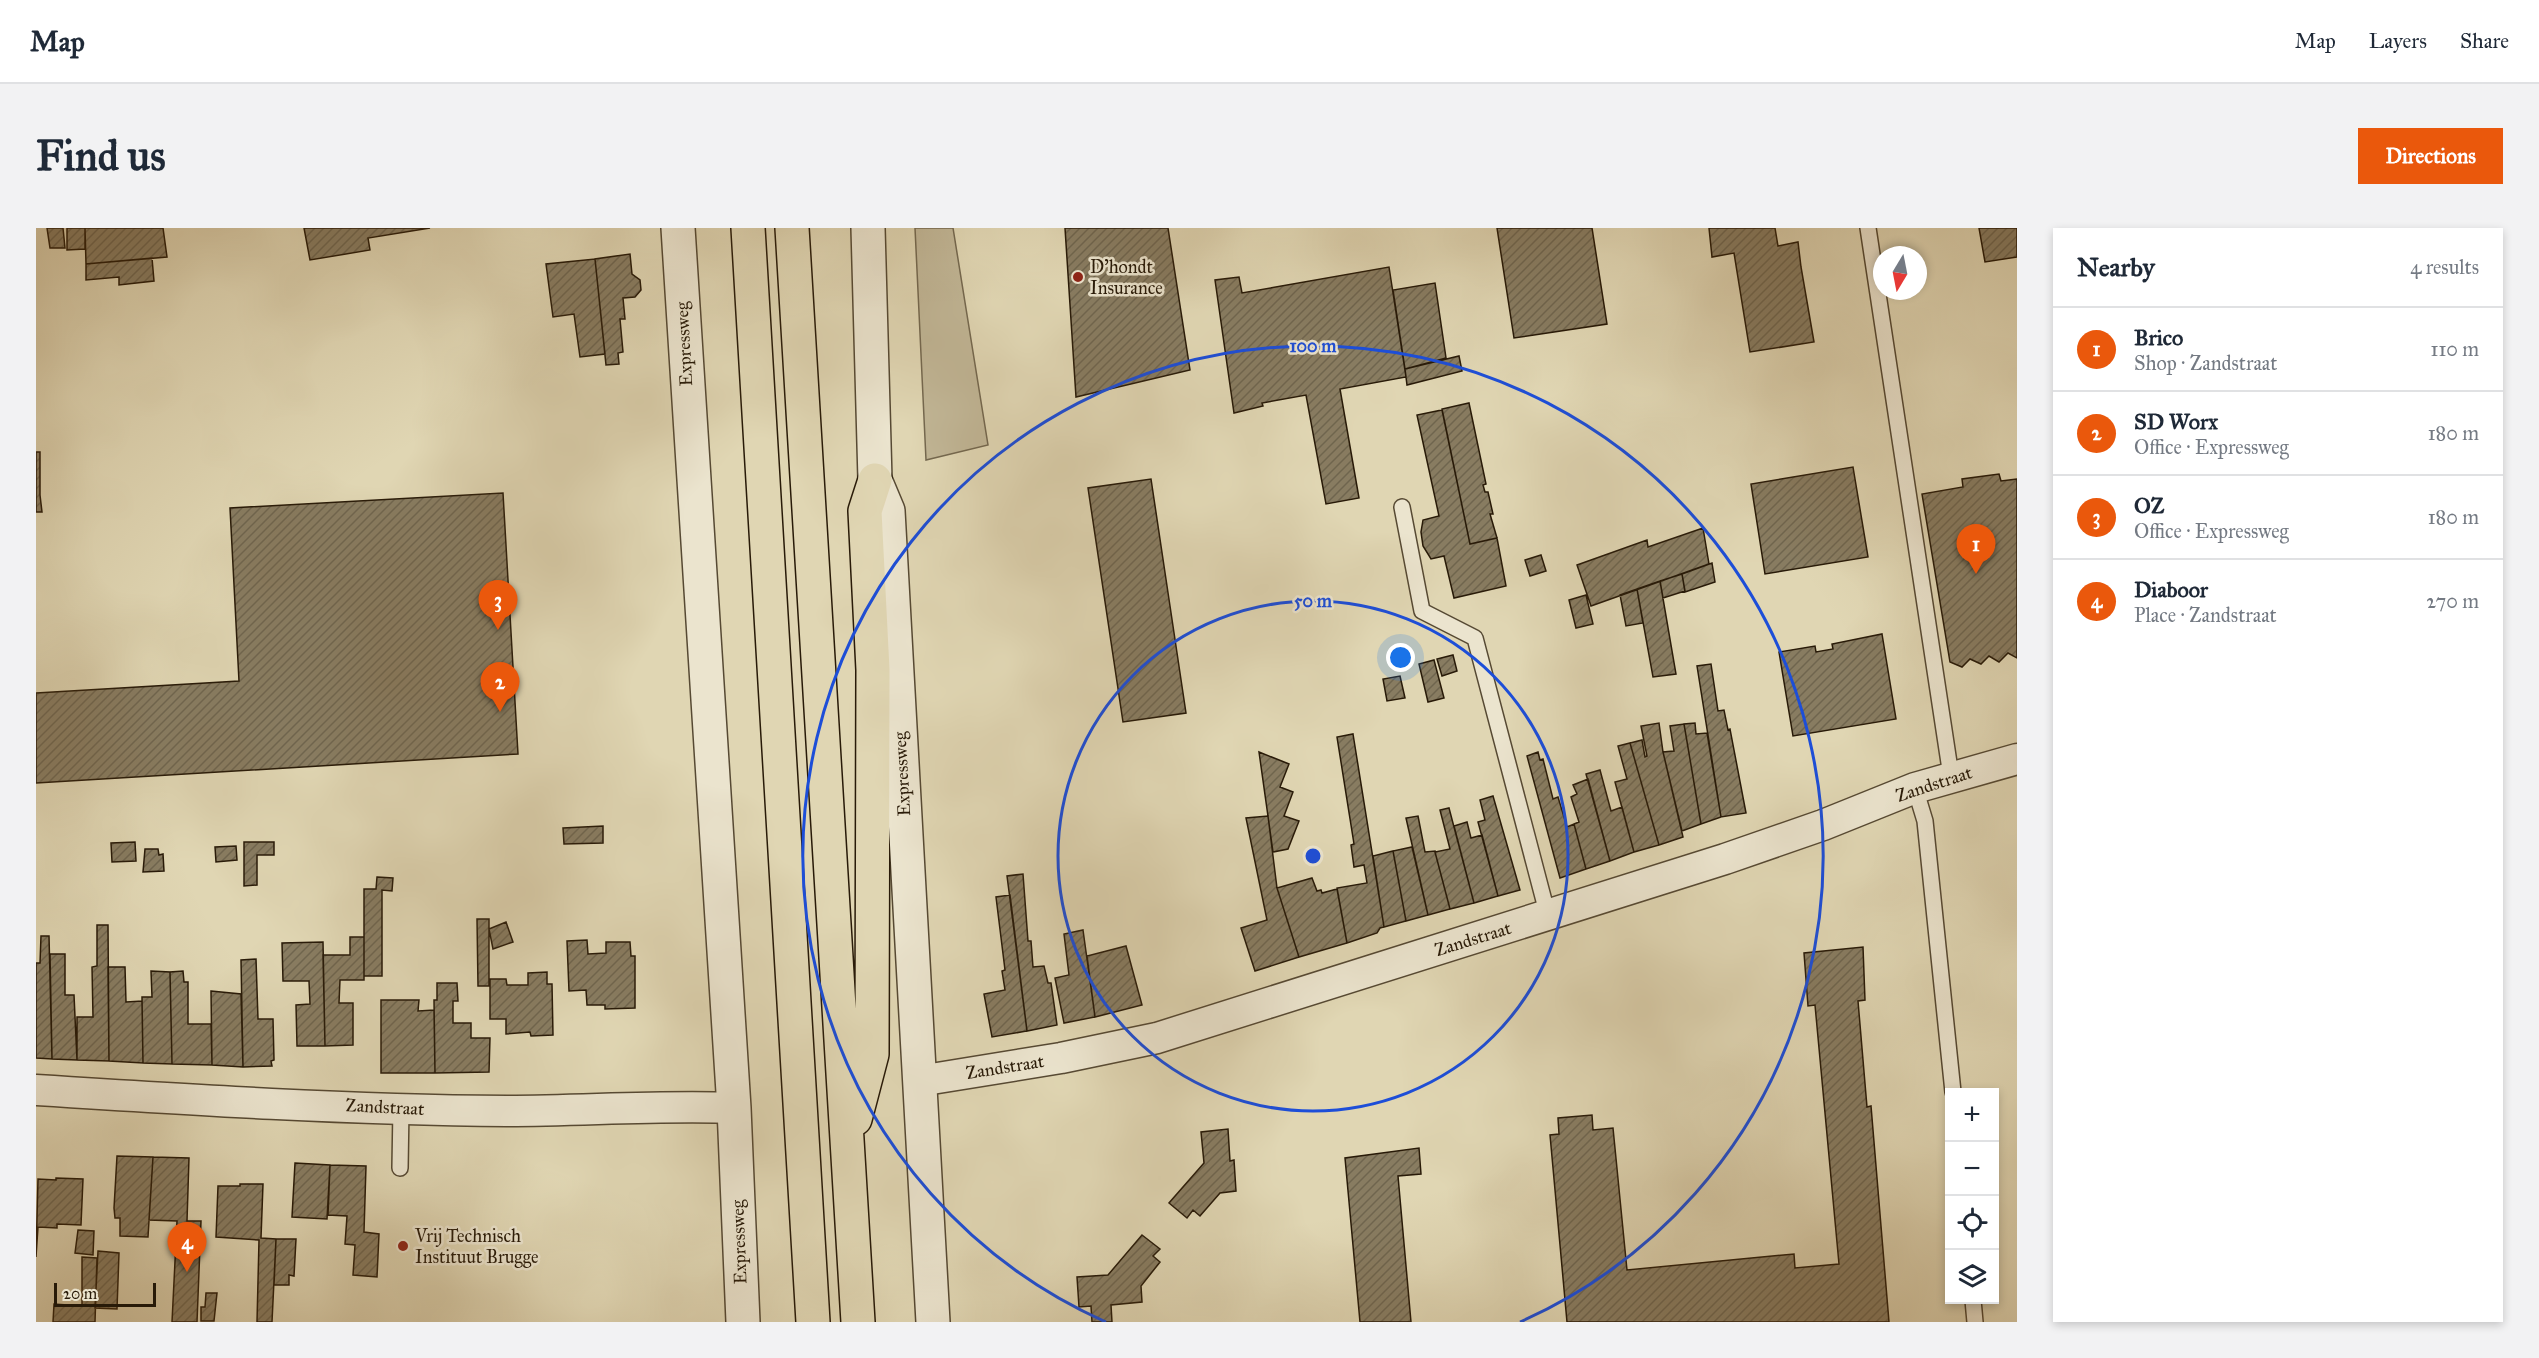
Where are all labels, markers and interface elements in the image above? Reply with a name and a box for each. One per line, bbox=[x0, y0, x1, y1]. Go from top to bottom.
text: Map bbox=[30, 24, 85, 59]
text: Map bbox=[2295, 28, 2336, 54]
text: Layers bbox=[2369, 28, 2427, 54]
text: Share bbox=[2460, 28, 2509, 54]
button: Directions bbox=[2358, 128, 2503, 184]
text: Find us bbox=[36, 130, 166, 182]
north arrow bbox=[1873, 246, 1927, 300]
text: Nearby bbox=[2077, 251, 2155, 283]
text: 4 results bbox=[2410, 255, 2479, 279]
place label: D'hondt Insurance bbox=[1090, 256, 1163, 299]
marker: D'hondt Insurance bbox=[1071, 270, 1085, 284]
street label: Expressweg bbox=[671, 301, 698, 387]
text: Brico bbox=[2134, 324, 2183, 351]
text: 100 m bbox=[1290, 335, 1337, 357]
text: 1 bbox=[2093, 337, 2100, 361]
text: 110 m bbox=[2431, 337, 2479, 361]
text: Shop · Zandstraat bbox=[2134, 351, 2277, 375]
text: SD Worx bbox=[2134, 408, 2218, 435]
text: 2 bbox=[2092, 421, 2101, 445]
text: 180 m bbox=[2428, 421, 2479, 445]
text: Office · Expressweg bbox=[2134, 435, 2289, 459]
text: OZ bbox=[2134, 492, 2165, 519]
text: 3 bbox=[2093, 505, 2101, 529]
text: 180 m bbox=[2428, 505, 2479, 529]
text: Office · Expressweg bbox=[2134, 519, 2289, 543]
pin: 1 bbox=[1956, 524, 1996, 574]
text: Diaboor bbox=[2134, 576, 2208, 603]
pin: 3 bbox=[478, 580, 518, 630]
text: 4 bbox=[2091, 589, 2102, 613]
text: 270 m bbox=[2426, 589, 2479, 613]
text: 50 m bbox=[1294, 590, 1333, 612]
text: Place · Zandstraat bbox=[2134, 603, 2277, 627]
your location bbox=[1386, 643, 1415, 672]
pin: 2 bbox=[480, 662, 520, 712]
street label: Expressweg bbox=[889, 731, 916, 817]
street label: Zandstraat bbox=[1893, 761, 1976, 807]
centre of rings bbox=[1303, 846, 1323, 866]
street label: Zandstraat bbox=[1432, 917, 1515, 961]
street label: Zandstraat bbox=[964, 1050, 1046, 1084]
map controls bbox=[1945, 1088, 1999, 1304]
button: + bbox=[1945, 1088, 1999, 1142]
street label: Zandstraat bbox=[345, 1094, 426, 1120]
button: − bbox=[1945, 1142, 1999, 1196]
button: locate bbox=[1945, 1196, 1999, 1250]
street label: Expressweg bbox=[727, 1199, 752, 1285]
pin: 4 bbox=[168, 1222, 206, 1272]
place label: Vrij Technisch Instituut Brugge bbox=[414, 1225, 539, 1269]
marker: Vrij Technisch Instituut Brugge bbox=[396, 1239, 410, 1253]
button: layers bbox=[1945, 1250, 1999, 1304]
scale bar bbox=[54, 1280, 156, 1308]
text: 20 m bbox=[63, 1284, 97, 1303]

